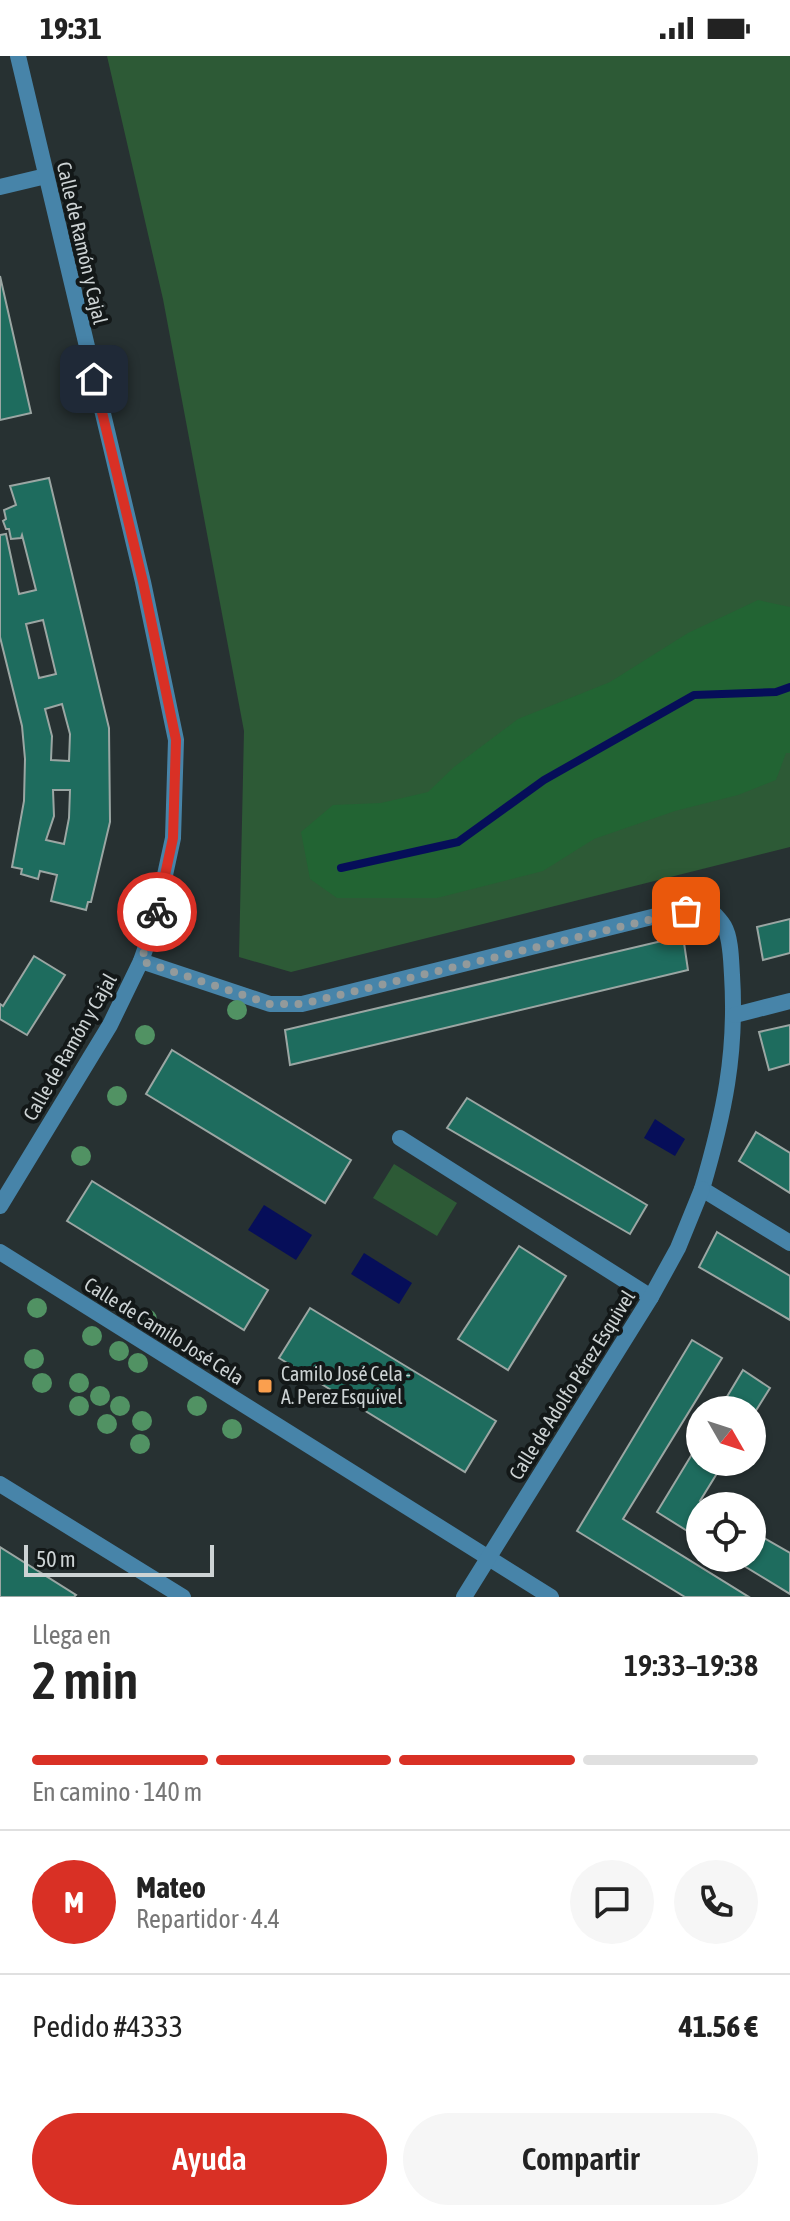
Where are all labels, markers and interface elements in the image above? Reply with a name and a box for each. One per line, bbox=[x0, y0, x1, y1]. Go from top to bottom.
text: 19:31 bbox=[40, 11, 102, 45]
street label: Calle de Ramón y Cajal bbox=[53, 160, 113, 327]
pin bbox=[60, 345, 128, 413]
icon: home bbox=[72, 357, 116, 401]
courier bbox=[117, 872, 197, 952]
pin bbox=[652, 877, 720, 945]
icon: bag bbox=[664, 889, 708, 933]
icon: bike bbox=[135, 890, 179, 934]
street label: Calle de Ramón y Cajal bbox=[18, 969, 121, 1124]
street label: Calle de Camilo José Cela bbox=[80, 1272, 248, 1389]
street label: Calle de Adolfo Pérez Esquivel bbox=[504, 1285, 640, 1484]
place label: Camilo José Cela - A. Perez Esquivel bbox=[281, 1362, 411, 1408]
marker: Camilo José Cela - A. Perez Esquivel bbox=[256, 1377, 274, 1395]
north arrow bbox=[686, 1396, 766, 1476]
map controls bbox=[686, 1396, 766, 1572]
button: locate bbox=[686, 1492, 766, 1572]
scale bar bbox=[24, 1541, 214, 1577]
text: 50 m bbox=[36, 1546, 76, 1572]
text: Llega en bbox=[32, 1620, 111, 1650]
text: 19:33–19:38 bbox=[624, 1648, 758, 1682]
text: 2 min bbox=[32, 1650, 138, 1710]
text: En camino · 140 m bbox=[32, 1777, 202, 1807]
button: chat bbox=[570, 1860, 654, 1944]
button: phone bbox=[674, 1860, 758, 1944]
text: Mateo bbox=[136, 1870, 206, 1904]
text: M bbox=[64, 1885, 84, 1919]
text: Repartidor · 4.4 bbox=[136, 1904, 280, 1934]
text: Pedido #4333 bbox=[32, 2009, 183, 2043]
text: 41.56 € bbox=[679, 2009, 758, 2043]
button: Ayuda bbox=[32, 2113, 387, 2205]
button: Compartir bbox=[403, 2113, 758, 2205]

